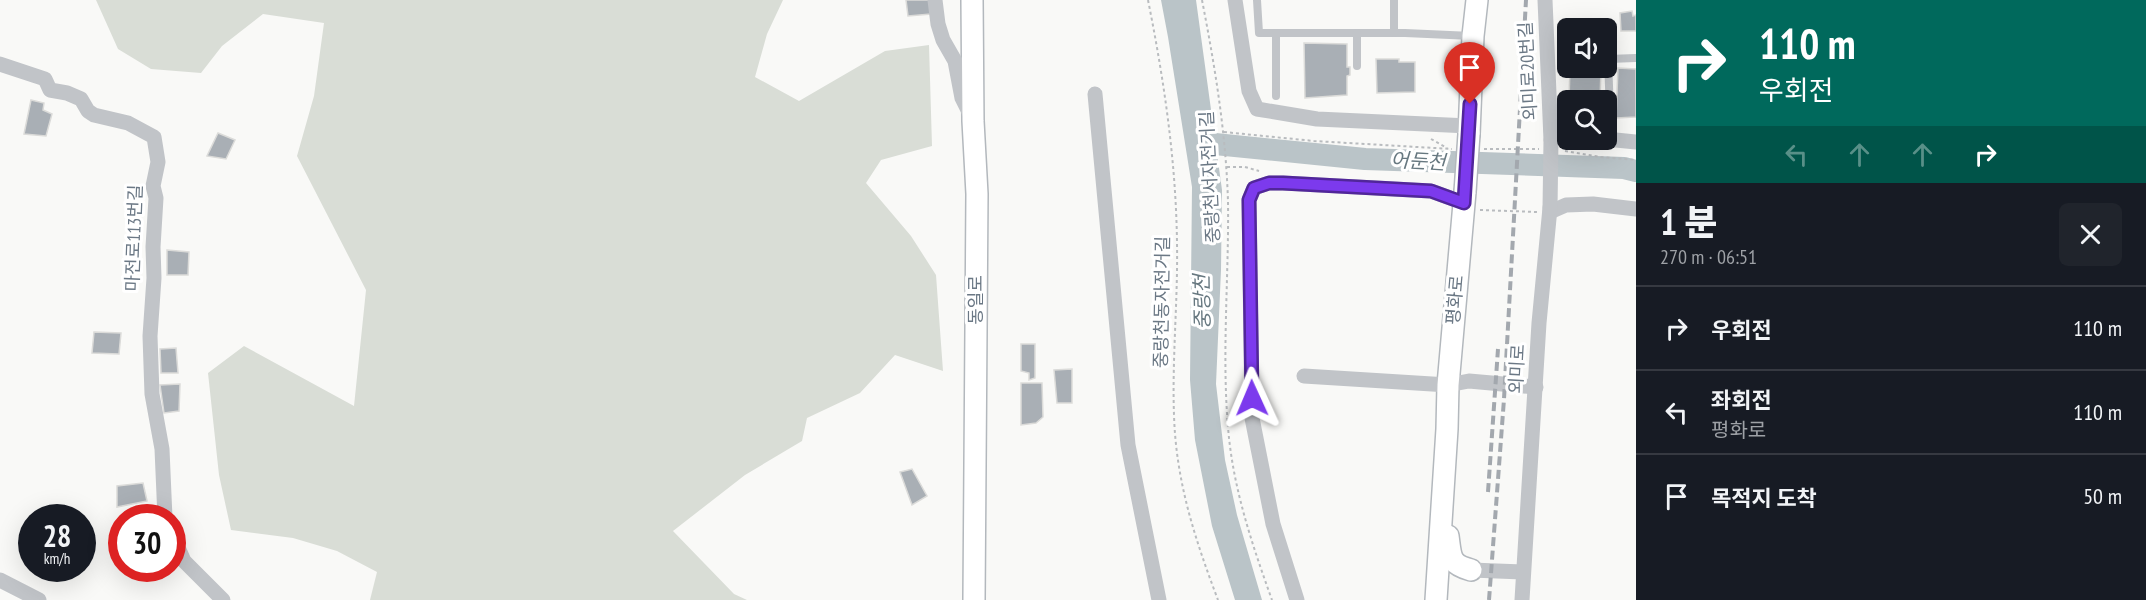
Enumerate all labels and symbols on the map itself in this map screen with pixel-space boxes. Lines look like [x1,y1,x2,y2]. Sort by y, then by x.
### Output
street label: 외미로20번길 [1513,21,1542,121]
pin [1444,42,1495,104]
street label: 중랑천서자전거길 [1195,110,1224,244]
water label: 어둔천 [1390,147,1449,176]
street label: 마전로113번길 [120,184,147,292]
street label: 중랑천동자전거길 [1149,236,1174,368]
water label: 중랑천 [1188,272,1215,330]
street label: 평화로 [1441,274,1468,326]
street label: 동일로 [964,275,987,325]
street label: 외미로 [1504,344,1529,394]
position arrow [1220,366,1284,430]
speed limit sign: 30 [108,504,186,582]

